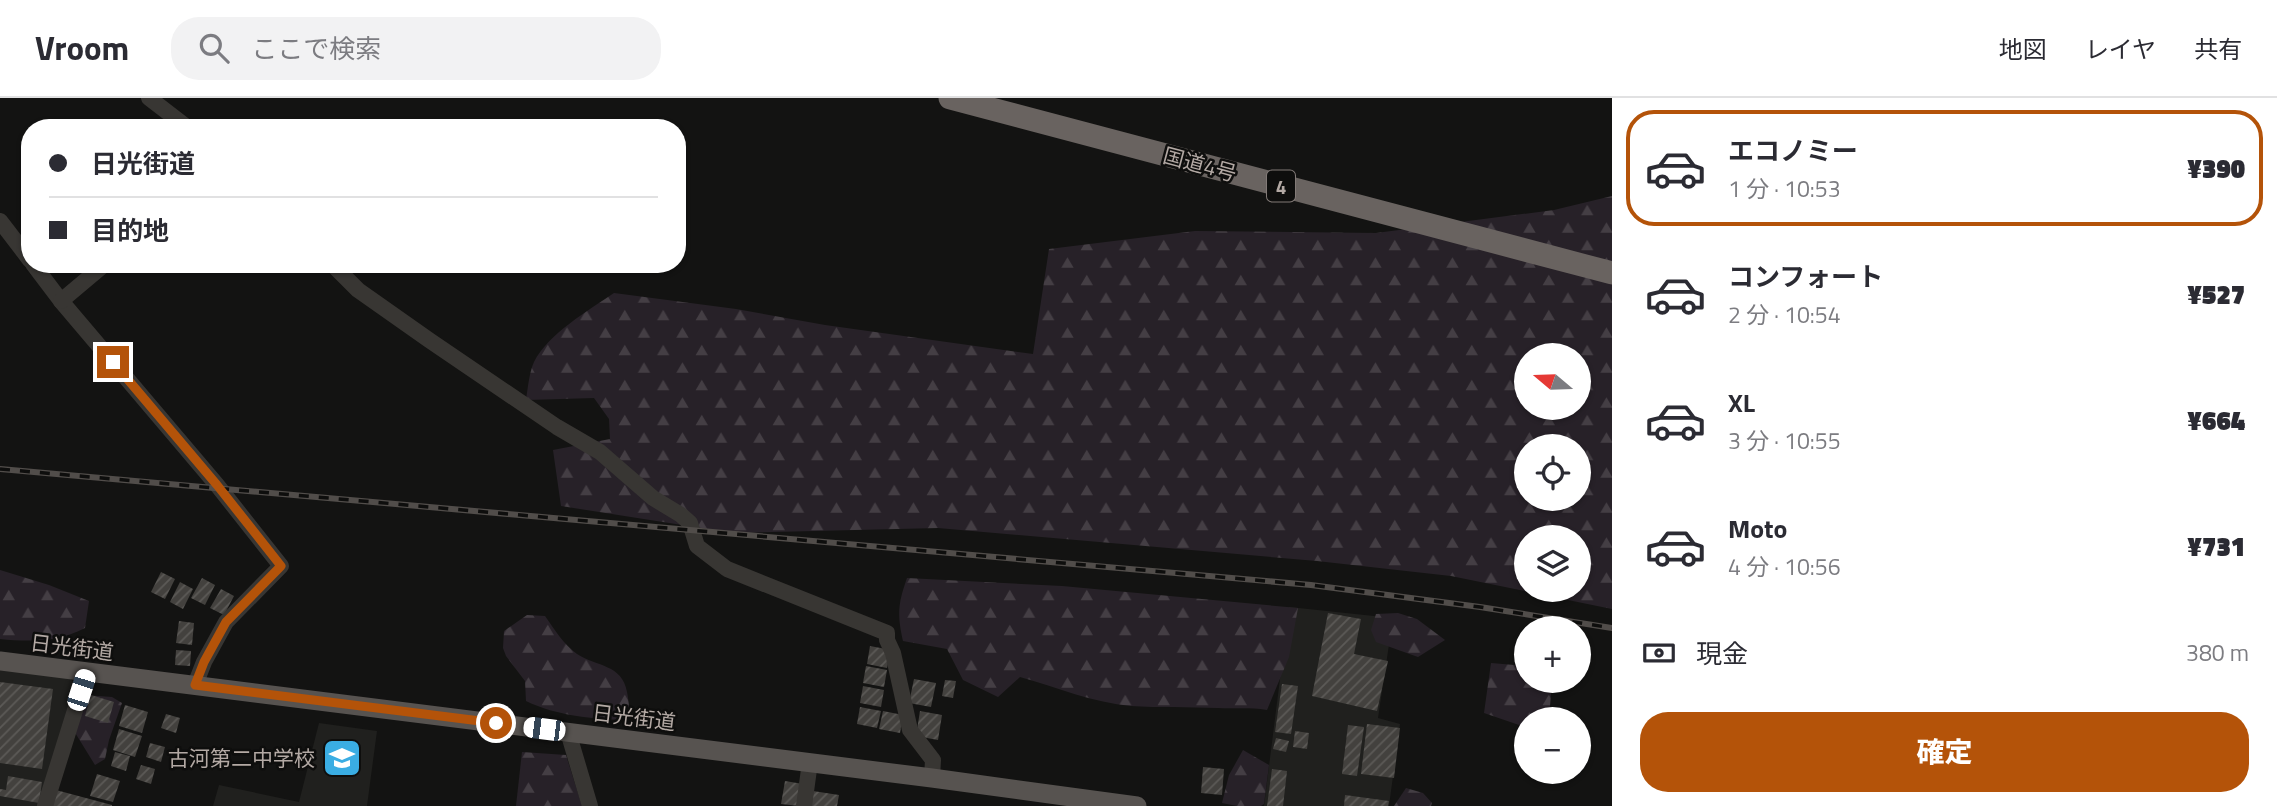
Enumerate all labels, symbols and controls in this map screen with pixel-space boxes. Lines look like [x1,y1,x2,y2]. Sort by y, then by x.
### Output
search box [171,17,661,80]
text: Vroom [35,23,129,73]
icon: search [195,29,233,67]
text: ここで検索 [251,29,381,68]
text: 地図 [1999,31,2047,67]
text: レイヤ [2085,31,2156,67]
text: 共有 [2194,31,2242,67]
text: エコノミー [1728,131,1858,170]
icon: car [1644,137,1707,200]
street label: 国道4号 [1160,139,1240,189]
text: 日光街道 [91,144,195,183]
text: ¥390 [2187,149,2245,188]
road number: 4 [1267,170,1295,202]
text: 1 分 · 10:53 [1728,171,1841,206]
text: 目的地 [91,211,169,250]
text: コンフォート [1728,257,1883,296]
icon: car [1644,263,1707,326]
text: ¥527 [2187,275,2245,314]
text: 2 分 · 10:54 [1728,297,1841,332]
north arrow [1514,343,1591,420]
map controls [1514,343,1591,784]
route end [97,346,129,378]
text: XL [1728,383,1755,422]
icon: car [1644,389,1707,452]
text: ¥664 [2187,401,2245,440]
text: 3 分 · 10:55 [1728,423,1841,458]
button: locate [1514,434,1591,511]
text: Moto [1728,509,1787,548]
icon: car [1644,515,1707,578]
button: layers [1514,525,1591,602]
text: ¥731 [2187,527,2245,566]
text: 4 分 · 10:56 [1728,549,1841,584]
button: + [1514,616,1591,693]
street label: 日光街道 [28,626,116,668]
icon: cash [1640,634,1678,672]
text: 現金 [1696,634,1748,673]
text: 380 m [2186,635,2249,670]
car [65,667,98,713]
street label: 日光街道 [590,696,678,738]
route start [480,707,512,739]
button: − [1514,707,1591,784]
button: 確定 [1640,712,2249,792]
car [522,716,567,742]
school or university icon: 古河第二中学校 [321,737,363,779]
place label: 古河第二中学校 [168,742,315,774]

